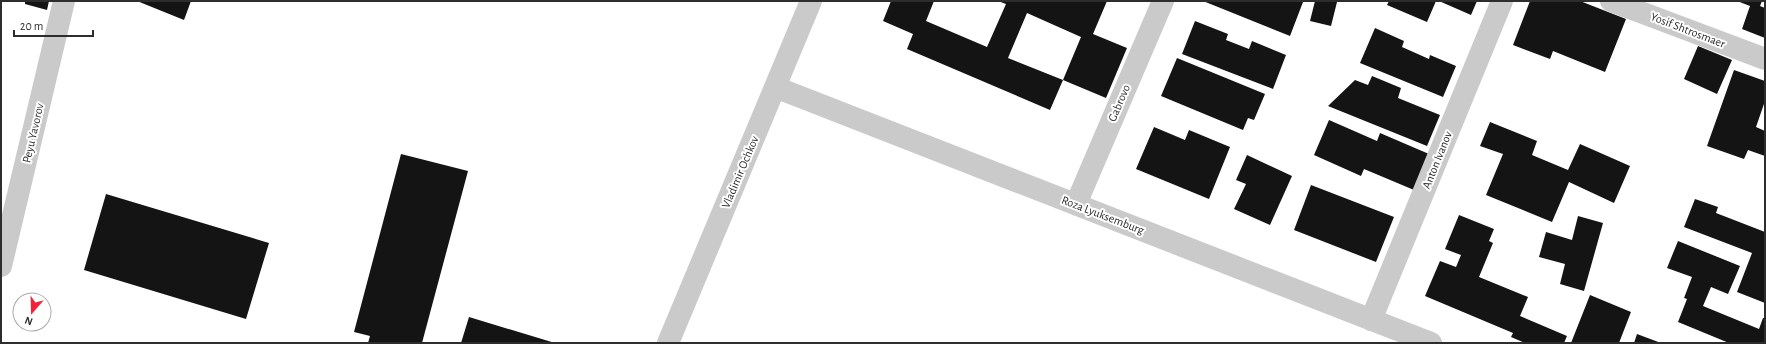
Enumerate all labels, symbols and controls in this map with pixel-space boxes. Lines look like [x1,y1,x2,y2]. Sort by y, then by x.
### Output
street label: Yosif Shtrosmaer [1649,10,1727,50]
scale bar [14,12,93,38]
text: 20 m [20,20,43,32]
street label: Gabrovo [1106,83,1132,123]
street label: Peyu Yavorov [20,102,47,164]
street label: Anton Ivanov [1420,130,1454,190]
street label: Vladimir Ochkov [719,134,761,210]
street label: Roza Lyuksemburg [1060,194,1146,237]
north arrow [12,292,52,332]
text: N [23,314,34,327]

